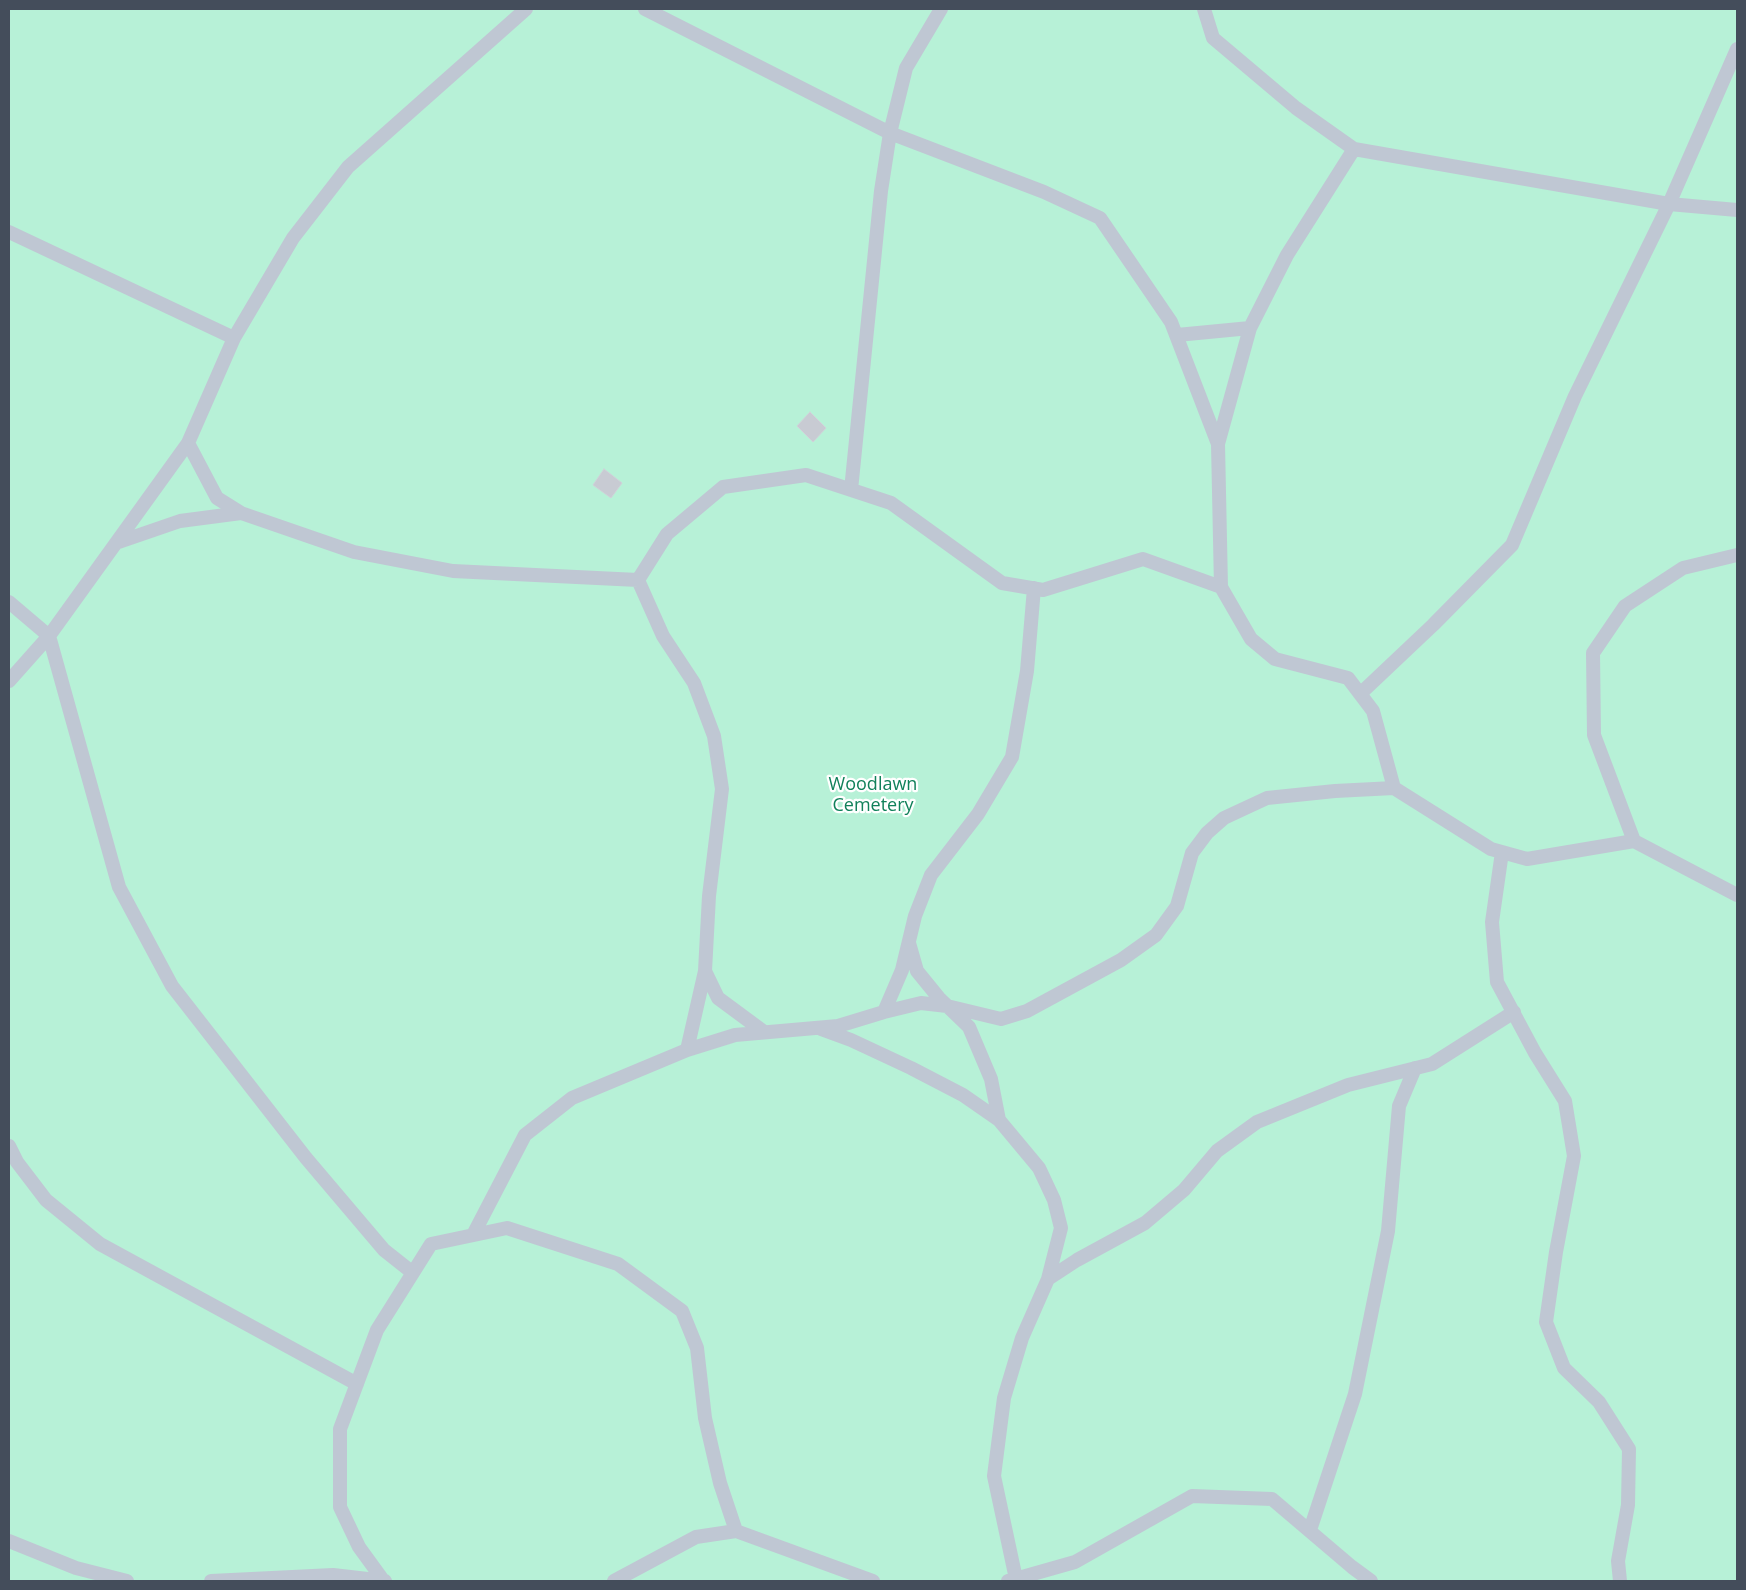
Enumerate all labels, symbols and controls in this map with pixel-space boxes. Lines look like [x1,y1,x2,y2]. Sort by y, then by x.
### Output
park label: Woodlawn Cemetery [829,774,917,816]

